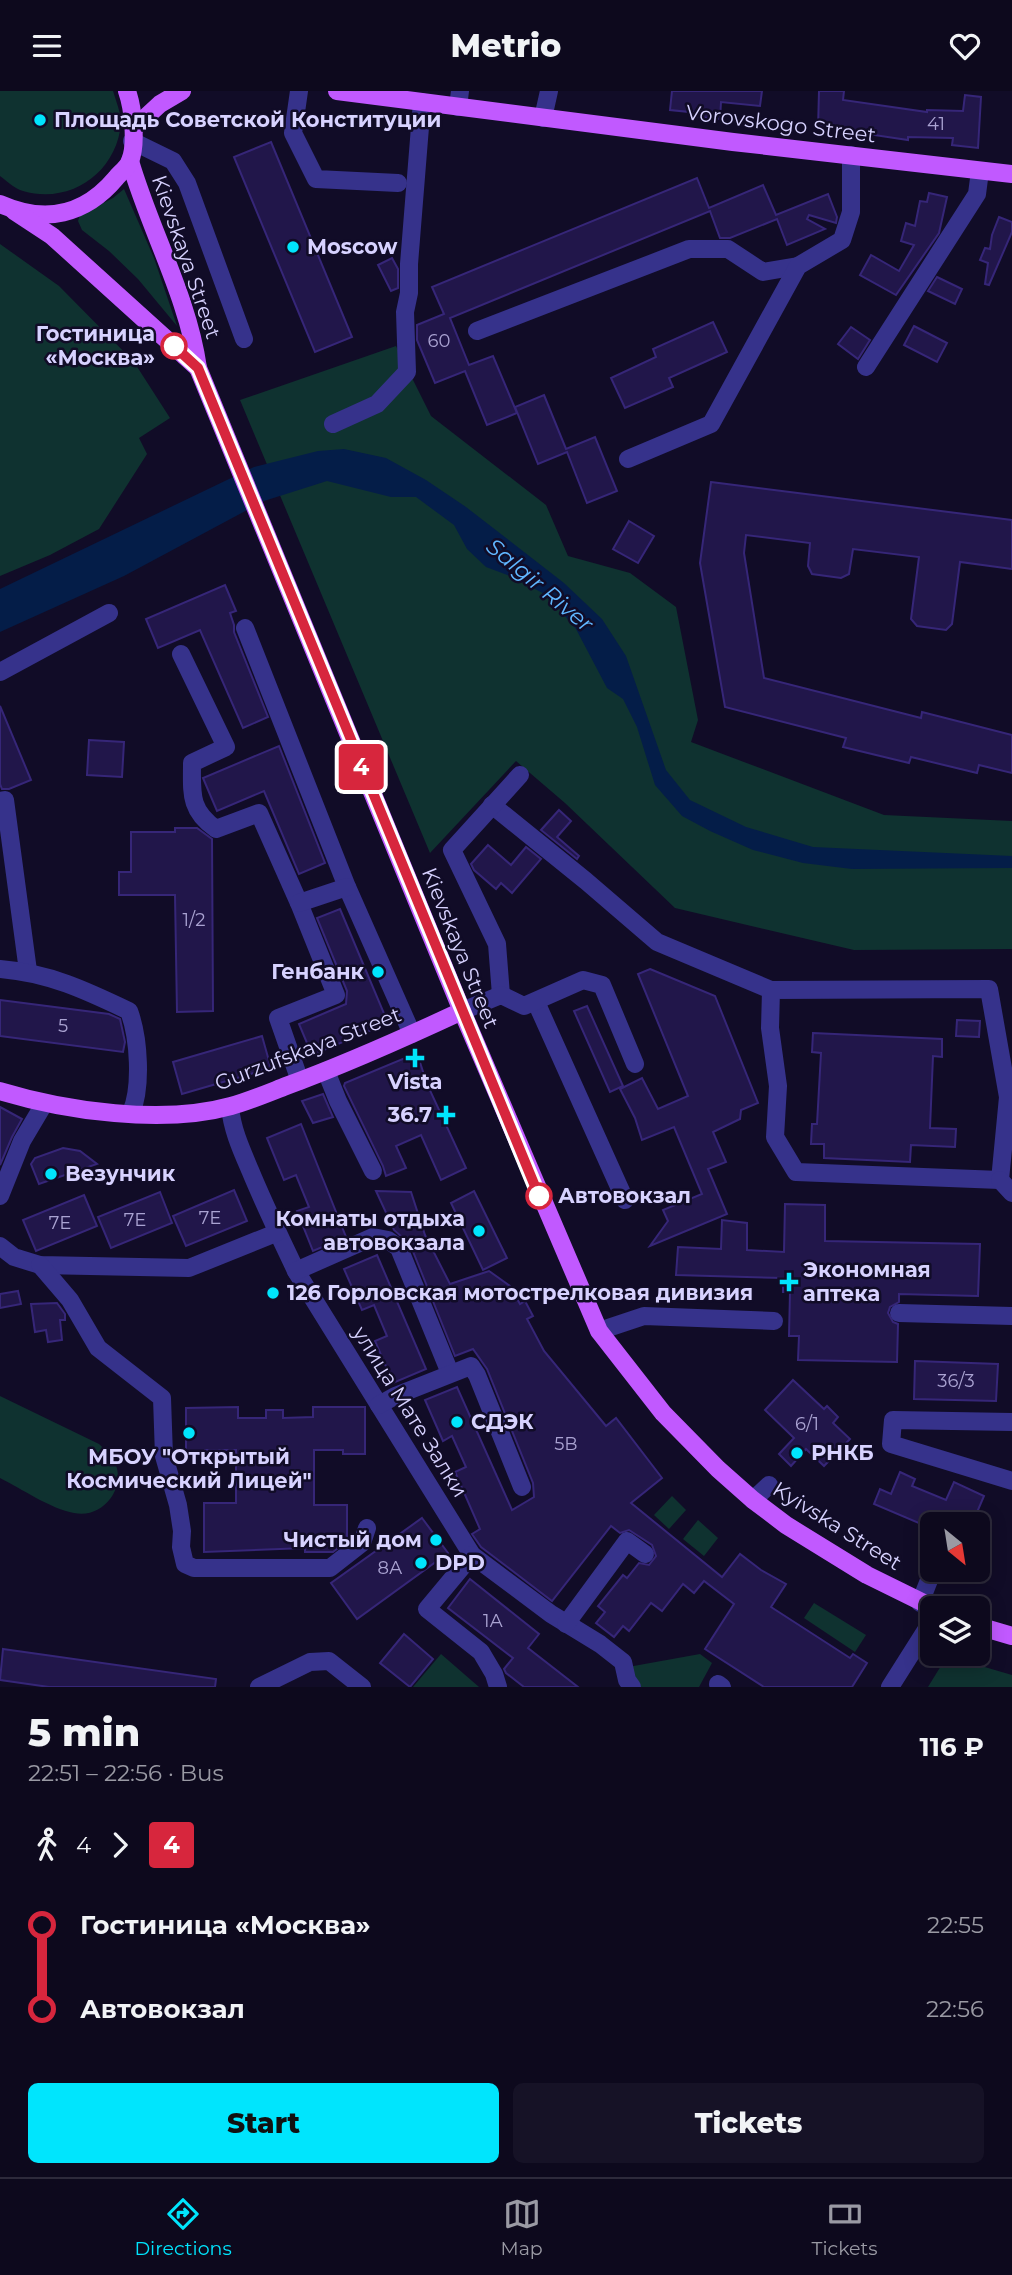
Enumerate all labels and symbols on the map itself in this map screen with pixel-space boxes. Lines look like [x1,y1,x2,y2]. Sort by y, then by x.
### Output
street label: Vorovskogo Street [685,99,877,148]
place label: Площадь Советской Конституции [54,107,441,132]
marker: Площадь Советской Конституции [32,112,48,128]
house number: 41 [927,113,945,135]
street label: Kievskaya Street [147,172,226,342]
place label: Moscow [307,234,398,259]
marker: Moscow [285,239,301,255]
place label: Гостиница «Москва» [36,321,155,370]
house number: 60 [428,330,450,352]
marker: Гостиница «Москва» [161,333,187,359]
water label: Salgir River [481,532,600,638]
line badge: 4 [338,744,384,790]
street label: Kievskaya Street [417,864,504,1032]
house number: 1/2 [183,909,205,931]
place label: Генбанк [271,959,365,984]
marker: Генбанк [370,964,386,980]
street label: Gurzufskaya Street [211,1001,405,1096]
house number: 5 [58,1015,68,1037]
marker: Vista [407,1050,423,1066]
place label: Vista [387,1069,442,1094]
place label: 36.7 [387,1102,432,1127]
marker: 36.7 [438,1107,454,1123]
place label: Везунчик [65,1161,176,1186]
marker: Везунчик [43,1166,59,1182]
marker: Автовокзал [526,1183,552,1209]
place label: Автовокзал [558,1183,691,1208]
place label: Комнаты отдыха автовокзала [275,1206,465,1255]
house number: 7Е [199,1207,221,1229]
house number: 7Е [124,1209,146,1231]
house number: 7Е [49,1212,71,1234]
marker: Комнаты отдыха автовокзала [471,1223,487,1239]
place label: Экономная аптека [803,1257,931,1306]
marker: Экономная аптека [781,1274,797,1290]
place label: 126 Горловская мотострелковая дивизия [287,1280,753,1305]
marker: 126 Горловская мотострелковая дивизия [265,1285,281,1301]
street label: улица Мате Залки [347,1321,473,1502]
house number: 36/3 [937,1370,975,1392]
place label: СДЭК [471,1409,534,1434]
house number: 6/1 [795,1413,819,1435]
marker: СДЭК [449,1414,465,1430]
marker: МБОУ "Открытый Космический Лицей" [181,1425,197,1441]
house number: 5В [554,1433,578,1455]
place label: РНКБ [811,1440,874,1465]
place label: МБОУ "Открытый Космический Лицей" [66,1444,312,1493]
marker: РНКБ [789,1445,805,1461]
street label: Kyivska Street [768,1476,906,1575]
north arrow [920,1512,990,1582]
place label: Чистый дом [284,1527,422,1552]
marker: Чистый дом [428,1532,444,1548]
place label: DPD [435,1550,485,1575]
marker: DPD [413,1555,429,1571]
house number: 8А [378,1557,403,1579]
house number: 1А [483,1610,504,1632]

